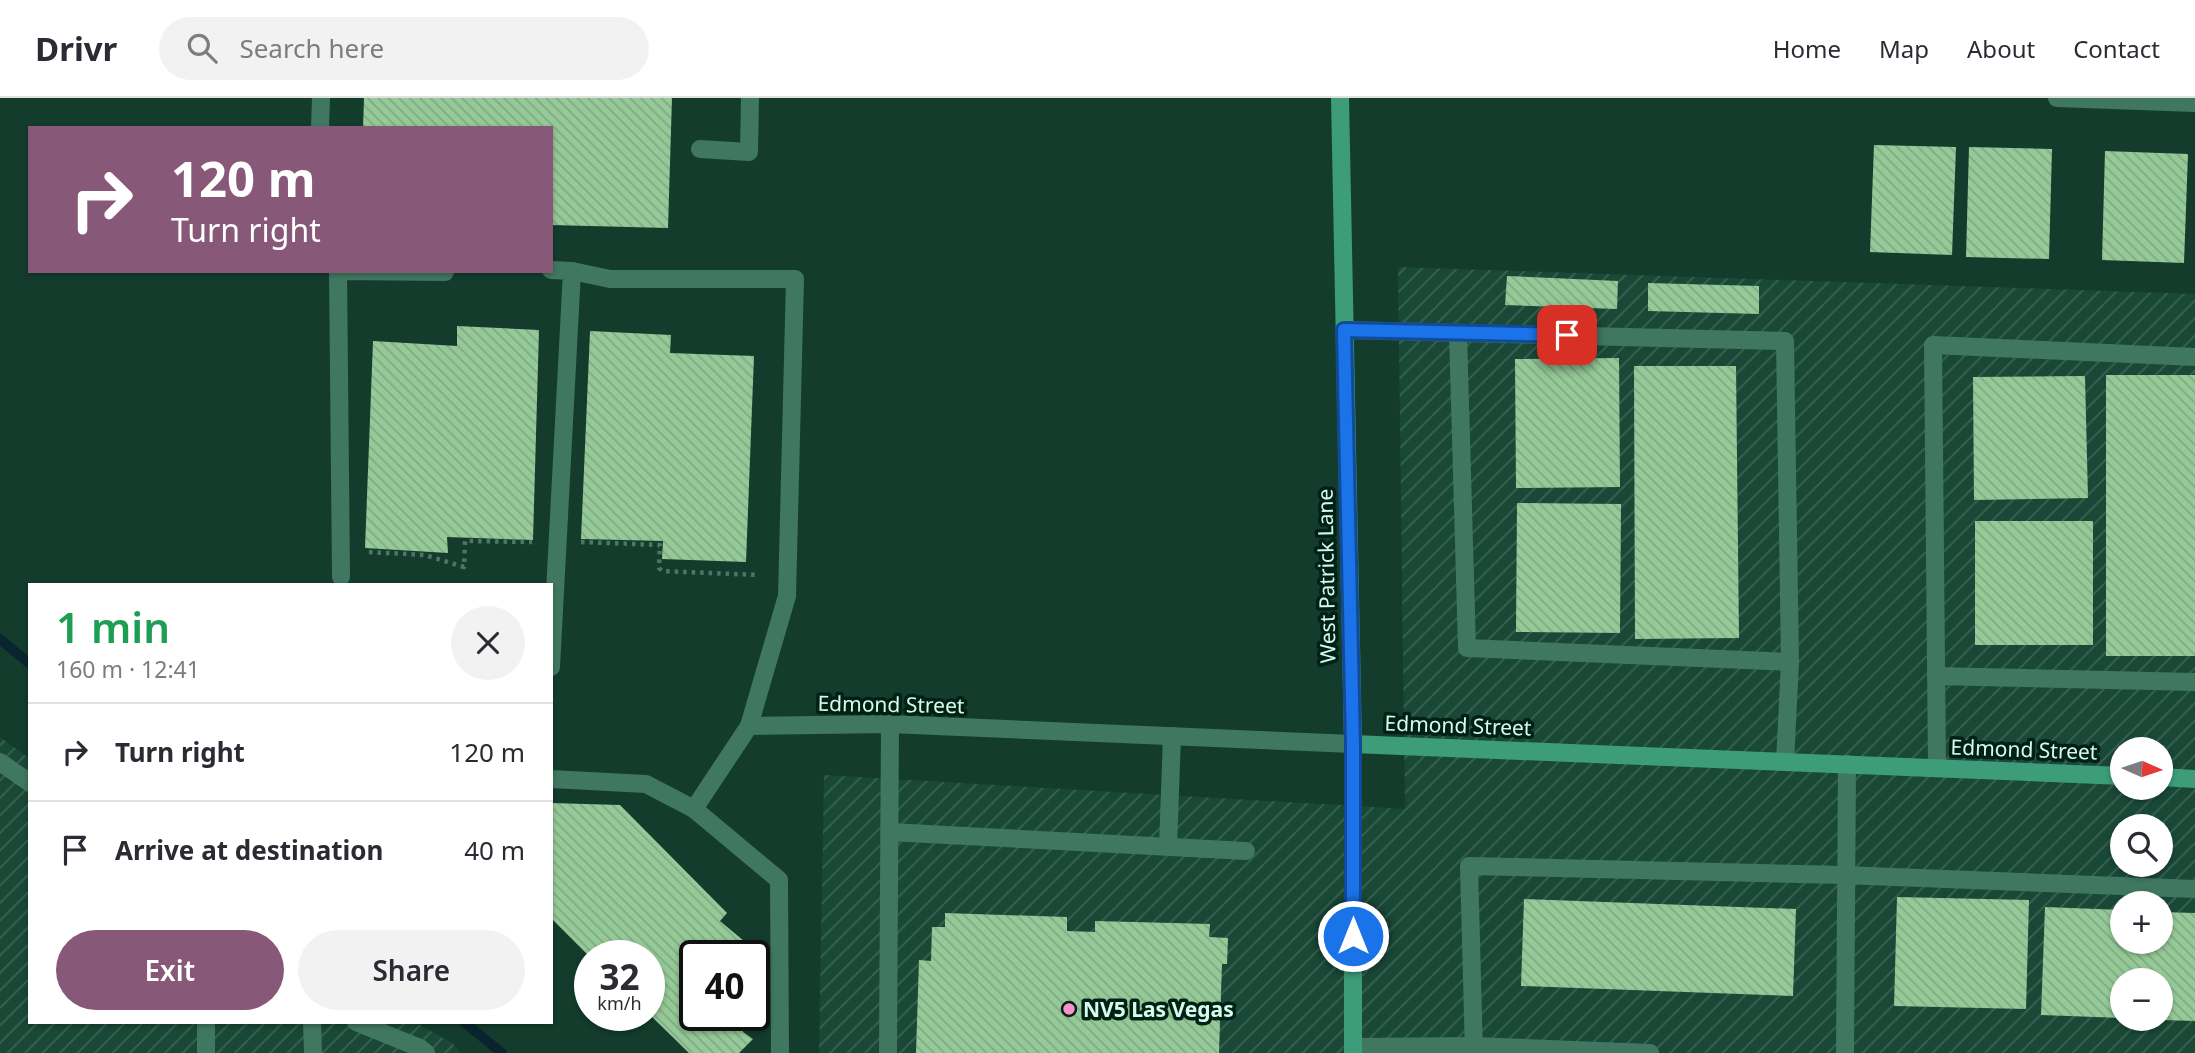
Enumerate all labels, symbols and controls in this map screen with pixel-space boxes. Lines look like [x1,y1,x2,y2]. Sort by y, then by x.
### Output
search box [159,17,649,80]
text: Drivr [35,26,117,71]
icon: search [183,29,221,67]
text: Search here [239,30,384,66]
text: Home [1773,32,1841,65]
text: Map [1879,32,1929,65]
text: About [1967,32,2035,65]
text: Contact [2073,32,2160,65]
text: 120 m [171,145,316,211]
icon: right [56,154,147,245]
text: Turn right [171,208,321,251]
pin [1537,305,1597,365]
icon: arrive [1548,316,1586,354]
street label: West Patrick Lane [1310,488,1342,664]
text: 1 min [56,598,170,655]
button: close [451,606,525,680]
text: 160 m · 12:41 [56,653,200,685]
street label: Edmond Street [817,689,965,719]
street label: Edmond Street [1384,708,1532,742]
street label: Edmond Street [1950,732,2098,766]
icon: right [56,733,94,771]
text: Turn right [115,734,245,770]
text: 120 m [449,734,525,770]
north arrow [2110,737,2174,800]
map controls [2110,737,2173,1031]
button: search [2110,814,2173,877]
icon: arrive [56,831,94,869]
text: Arrive at destination [115,832,384,868]
text: 40 m [464,832,525,868]
button: + [2110,891,2173,954]
position arrow [1316,899,1390,973]
button: Exit [56,930,284,1010]
button: Share [298,930,525,1010]
speed limit sign: 40 [679,940,770,1031]
text: 32 [599,953,640,1000]
button: − [2110,968,2173,1031]
text: km/h [597,991,642,1015]
place label: NV5 Las Vegas [1083,995,1234,1023]
marker: NV5 Las Vegas [1061,1001,1077,1017]

